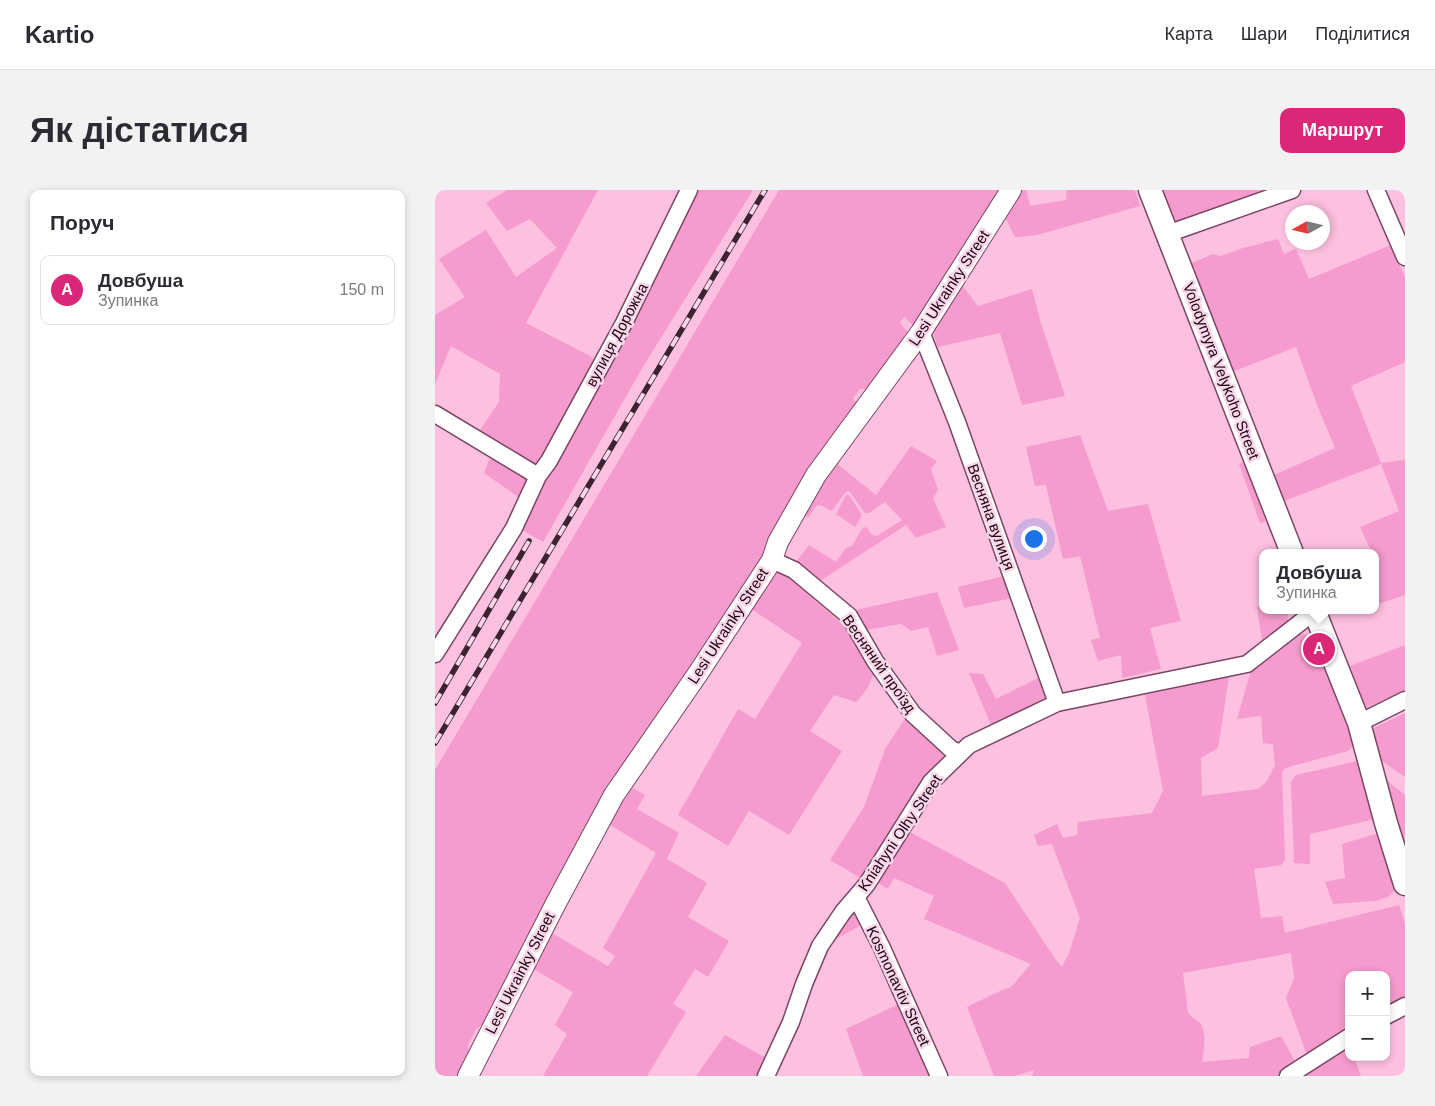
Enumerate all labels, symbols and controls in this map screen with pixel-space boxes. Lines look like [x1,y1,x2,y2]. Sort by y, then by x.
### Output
text: Kartio [25,21,94,48]
text: Карта [1165,24,1213,44]
text: Шари [1241,24,1287,44]
text: Поділитися [1315,24,1410,44]
button: Маршрут [1280,108,1405,153]
text: Як дістатися [30,110,249,149]
north arrow [1285,205,1330,250]
text: Поруч [50,211,114,234]
street label: Lesi Ukrainky Street [905,226,993,349]
text: Довбуша [98,270,183,291]
street label: вулиця Дорожна [582,280,651,389]
street label: Volodymyra Velykoho Street [1180,280,1263,462]
text: A [61,281,73,298]
text: 150 m [340,281,384,298]
text: Зупинка [98,292,158,309]
street label: Весняна вулиця [964,461,1019,572]
your location [1021,526,1047,552]
popup [1259,549,1379,614]
text: Довбуша [1276,562,1362,583]
street label: Lesi Ukrainky Street [684,564,772,687]
text: Зупинка [1276,584,1337,601]
street label: Весняний проїзд [839,611,920,716]
pin: A [1303,630,1335,668]
street label: Kniahyni Olhy Street [854,771,945,894]
street label: Lesi Ukrainky Street [482,908,558,1036]
street label: Kosmonavtiv Street [863,923,934,1049]
map controls [1345,971,1390,1061]
button: + [1345,971,1390,1016]
button: − [1345,1016,1390,1061]

